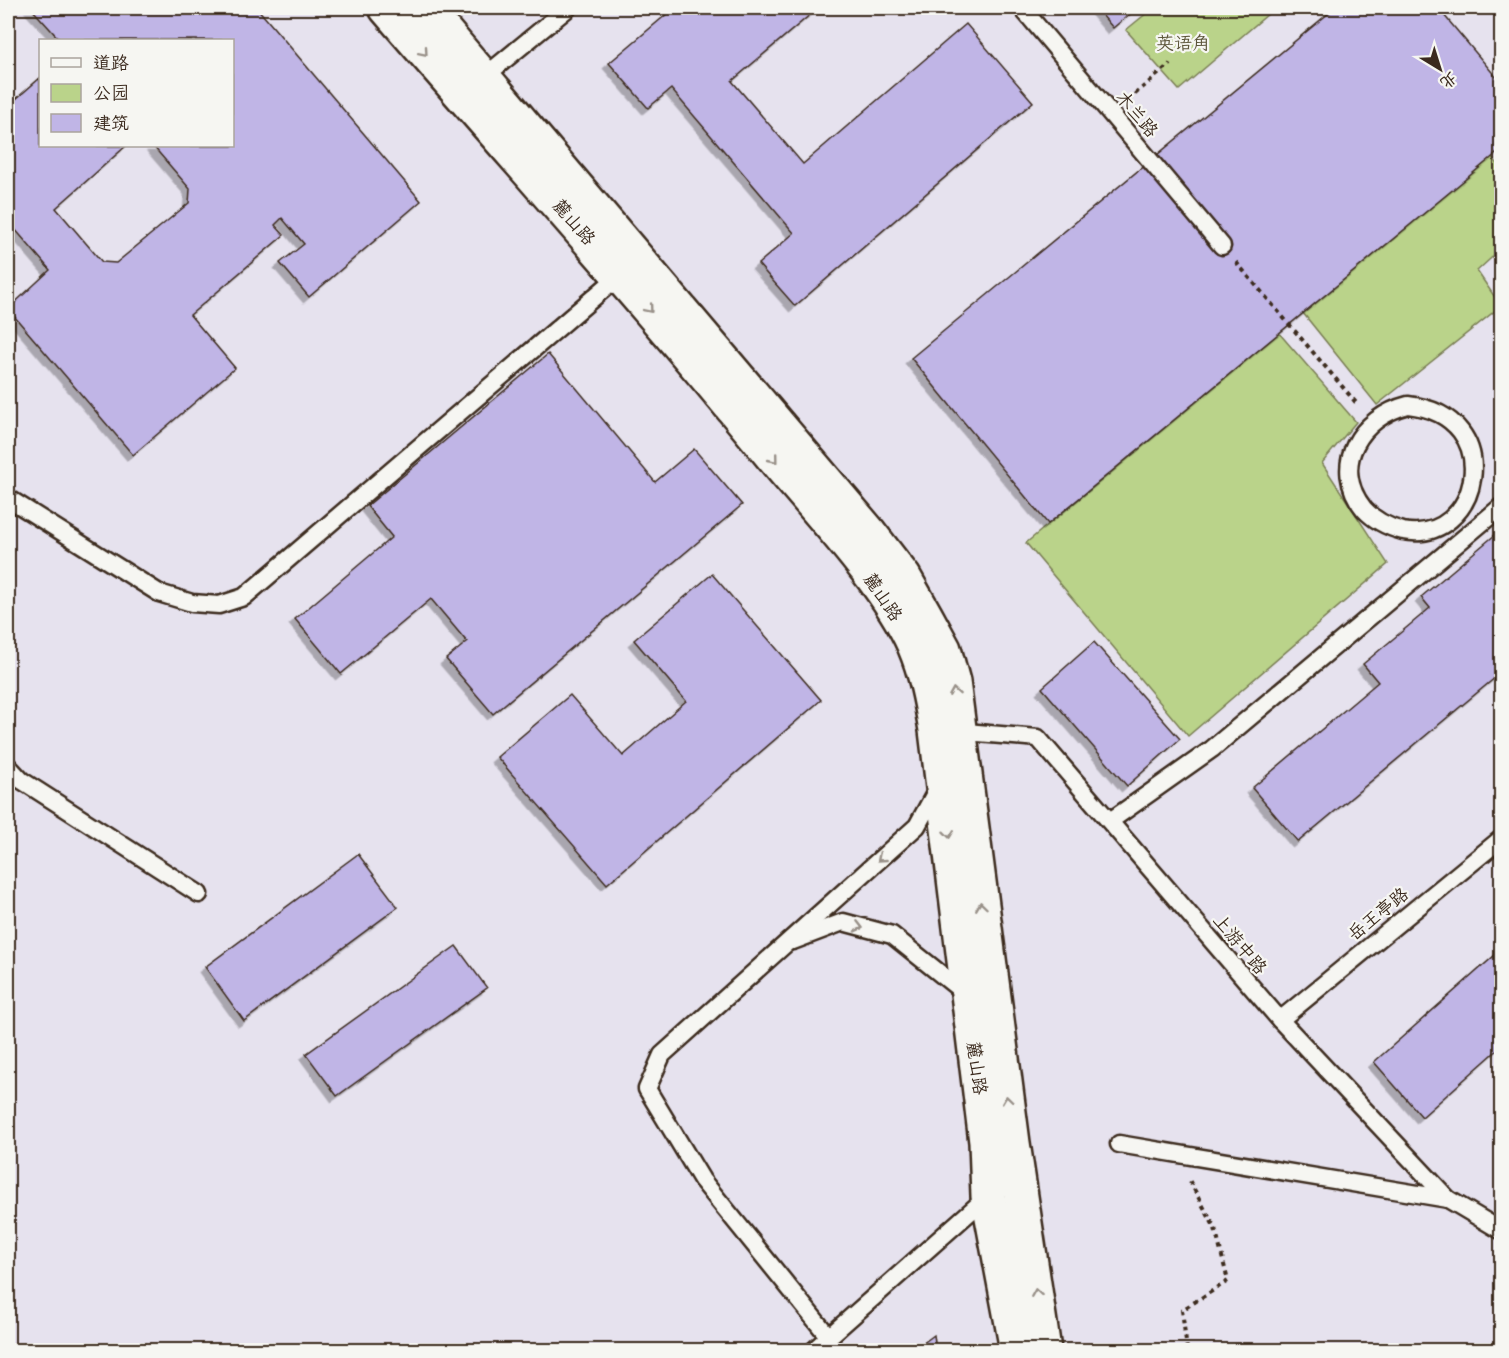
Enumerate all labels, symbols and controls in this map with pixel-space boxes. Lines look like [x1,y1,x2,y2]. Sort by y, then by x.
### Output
park label: 英语角 [1156,32,1210,54]
legend [39,39,234,147]
north arrow [1410,39,1470,99]
one-way arrow [417,45,428,56]
text: 道路 [93,52,129,74]
text: 北 [1437,68,1461,93]
text: 公园 [93,82,129,104]
street label: 木兰路 [1111,86,1163,142]
text: 建筑 [93,112,129,134]
street label: 麓山路 [548,194,600,250]
one-way arrow [642,303,653,314]
one-way arrow [767,452,778,463]
street label: 麓山路 [859,568,907,626]
one-way arrow [949,688,961,697]
one-way arrow [942,830,954,839]
one-way arrow [877,851,888,862]
street label: 岳王亭路 [1343,883,1413,945]
one-way arrow [976,902,988,911]
street label: 上游中路 [1208,909,1272,979]
one-way arrow [854,919,864,932]
street label: 麓山路 [962,1040,992,1096]
one-way arrow [1002,1095,1014,1104]
one-way arrow [1030,1288,1043,1298]

